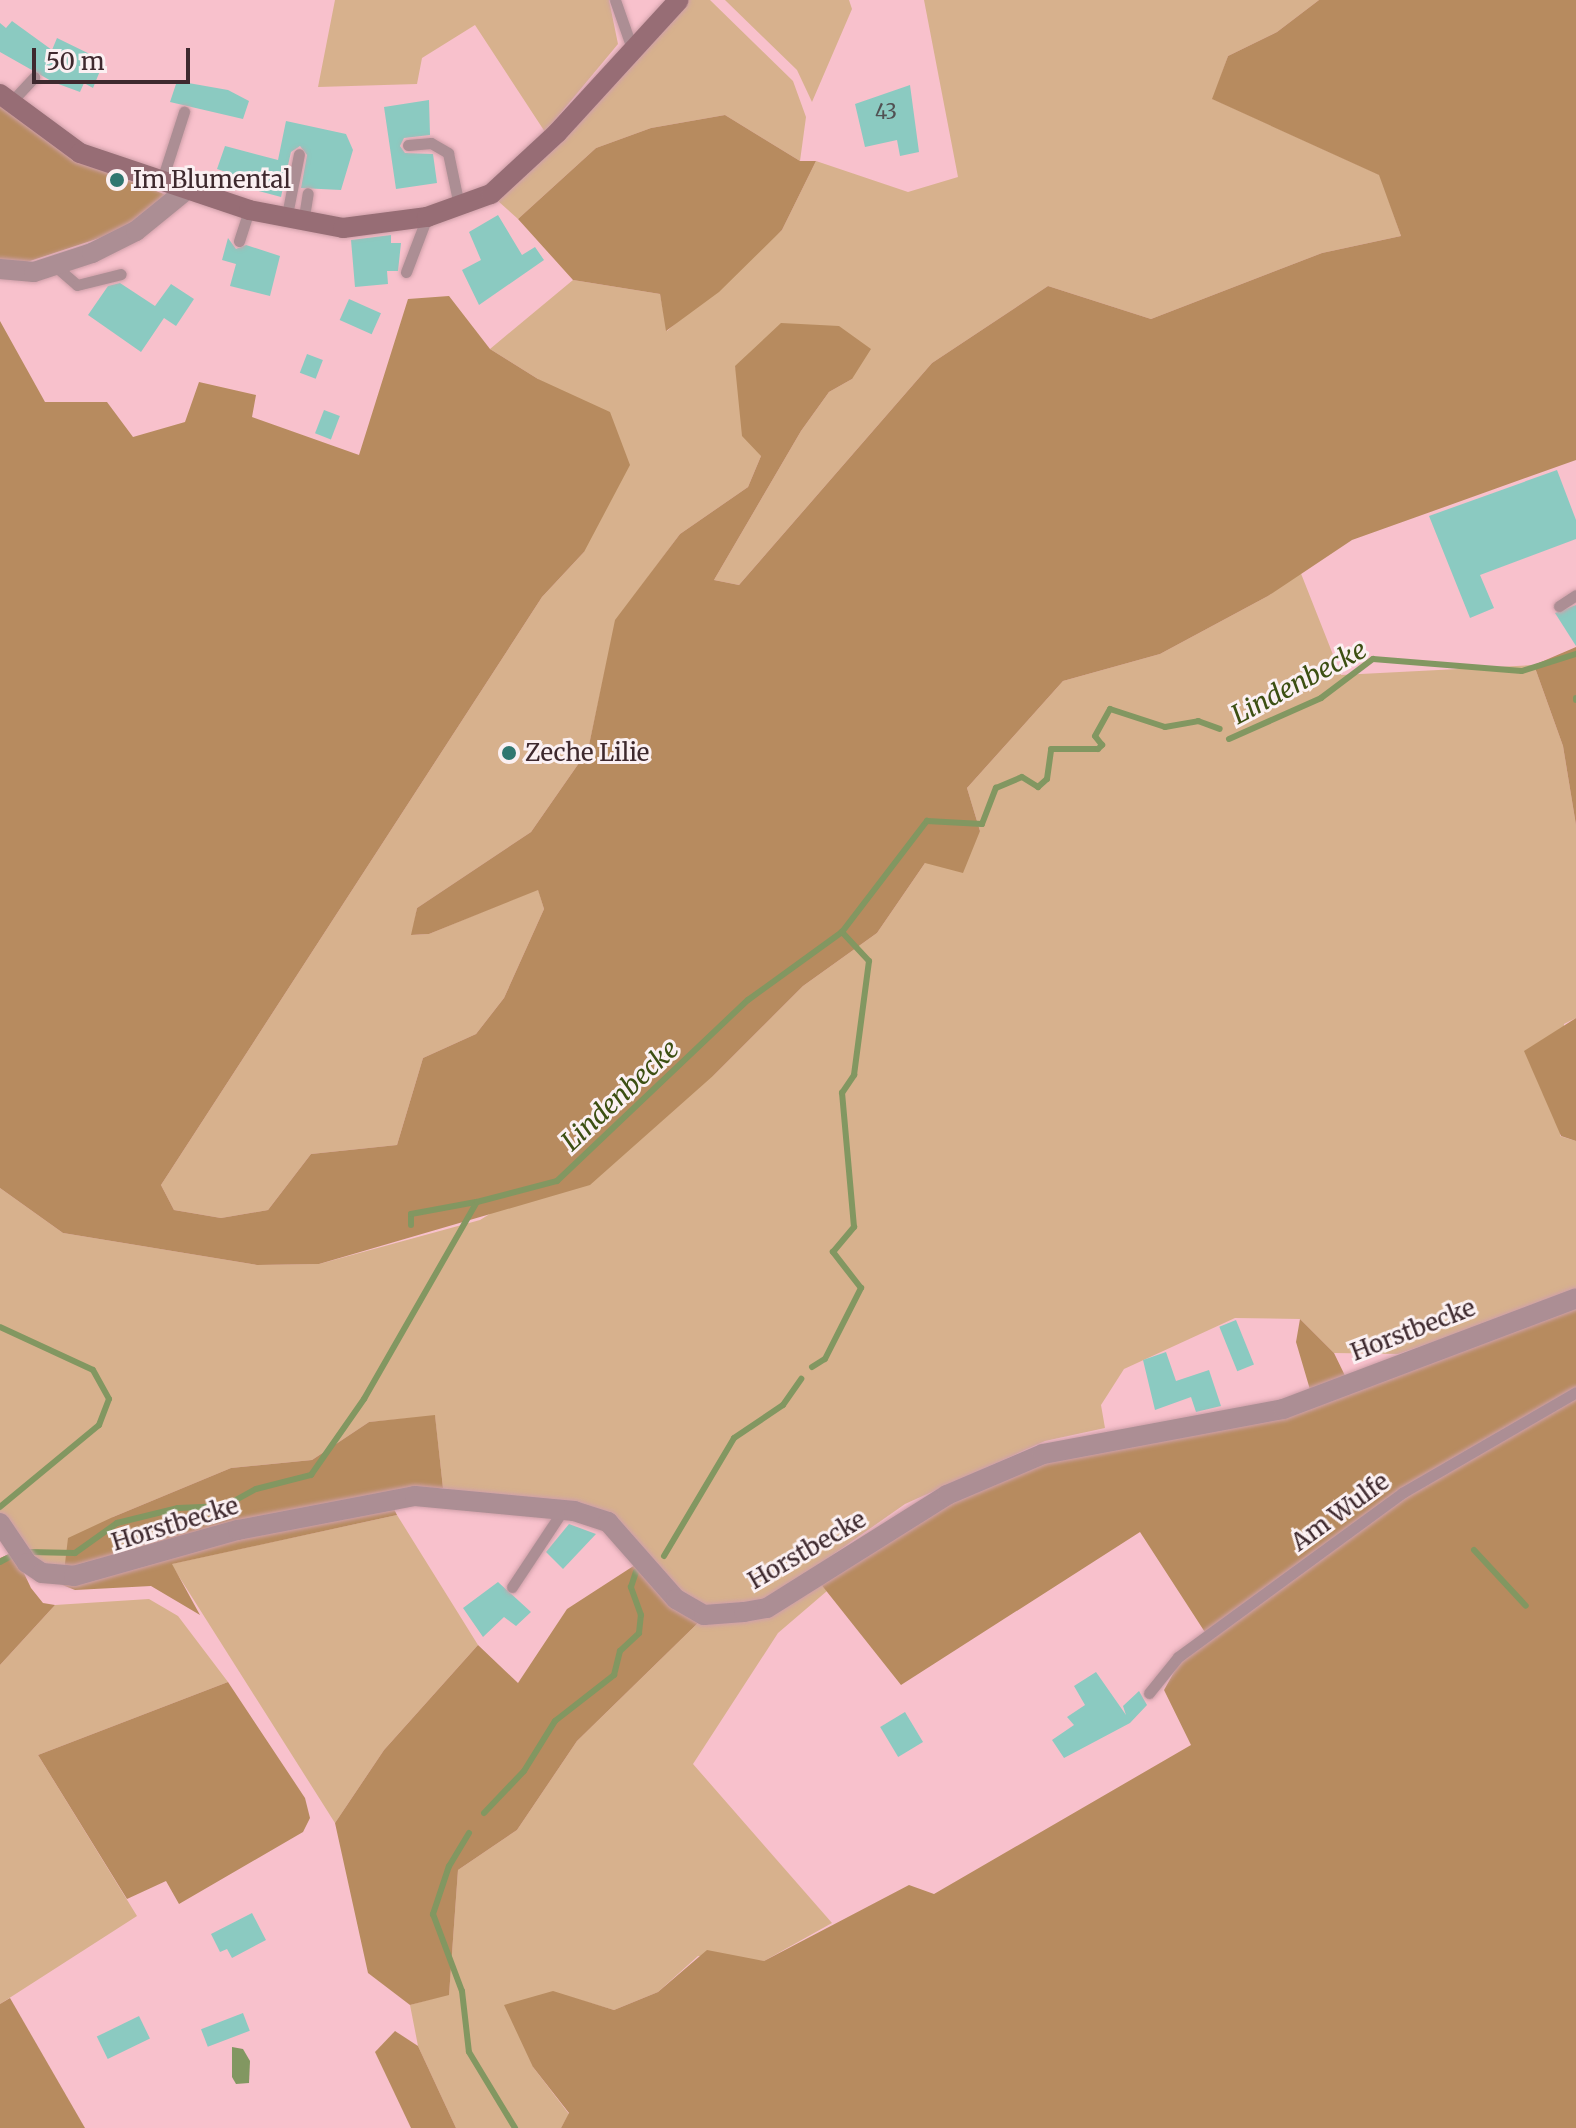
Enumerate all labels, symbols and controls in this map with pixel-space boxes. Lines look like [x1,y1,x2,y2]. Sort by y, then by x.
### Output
scale bar [36,32,194,82]
text: 50 m [46,46,105,77]
house number: 43 [875,99,897,123]
place label: Im Blumental [133,166,291,194]
marker: Im Blumental [108,171,126,189]
water label: Lindenbecke [1226,633,1372,731]
place label: Zeche Lilie [525,739,649,767]
marker: Zeche Lilie [500,744,518,762]
water label: Lindenbecke [555,1033,685,1157]
street label: Horstbecke [1347,1293,1479,1367]
street label: Am Wulfe [1286,1467,1394,1557]
street label: Horstbecke [108,1491,242,1557]
street label: Horstbecke [743,1505,871,1595]

